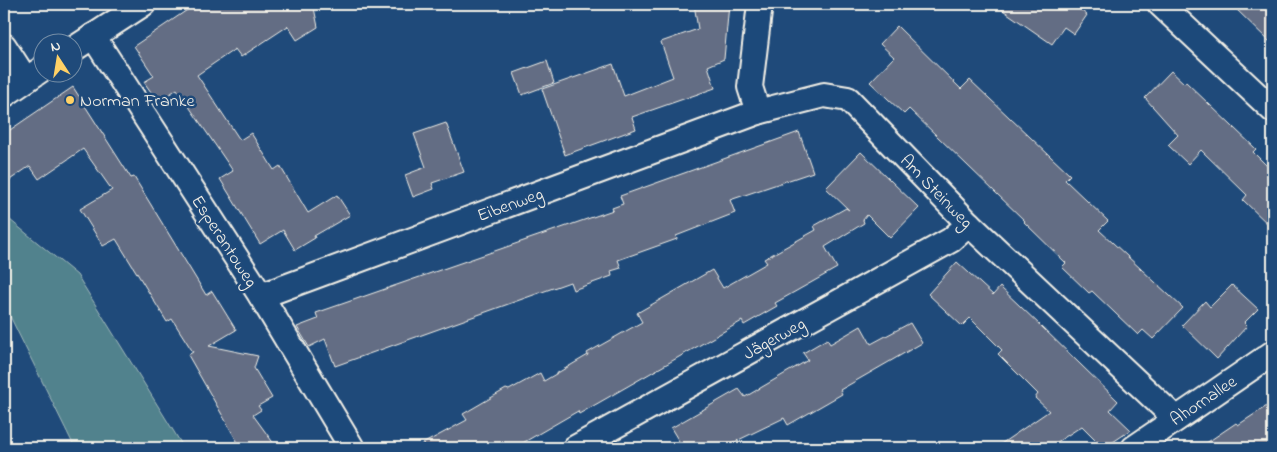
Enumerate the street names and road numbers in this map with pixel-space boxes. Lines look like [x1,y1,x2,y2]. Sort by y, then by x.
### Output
street label: Am Steinweg [892,149,978,236]
street label: Eibenweg [474,182,548,231]
street label: Esperantoweg [183,191,263,294]
street label: Jägerweg [739,312,811,368]
street label: Ahornallee [1166,369,1243,434]

